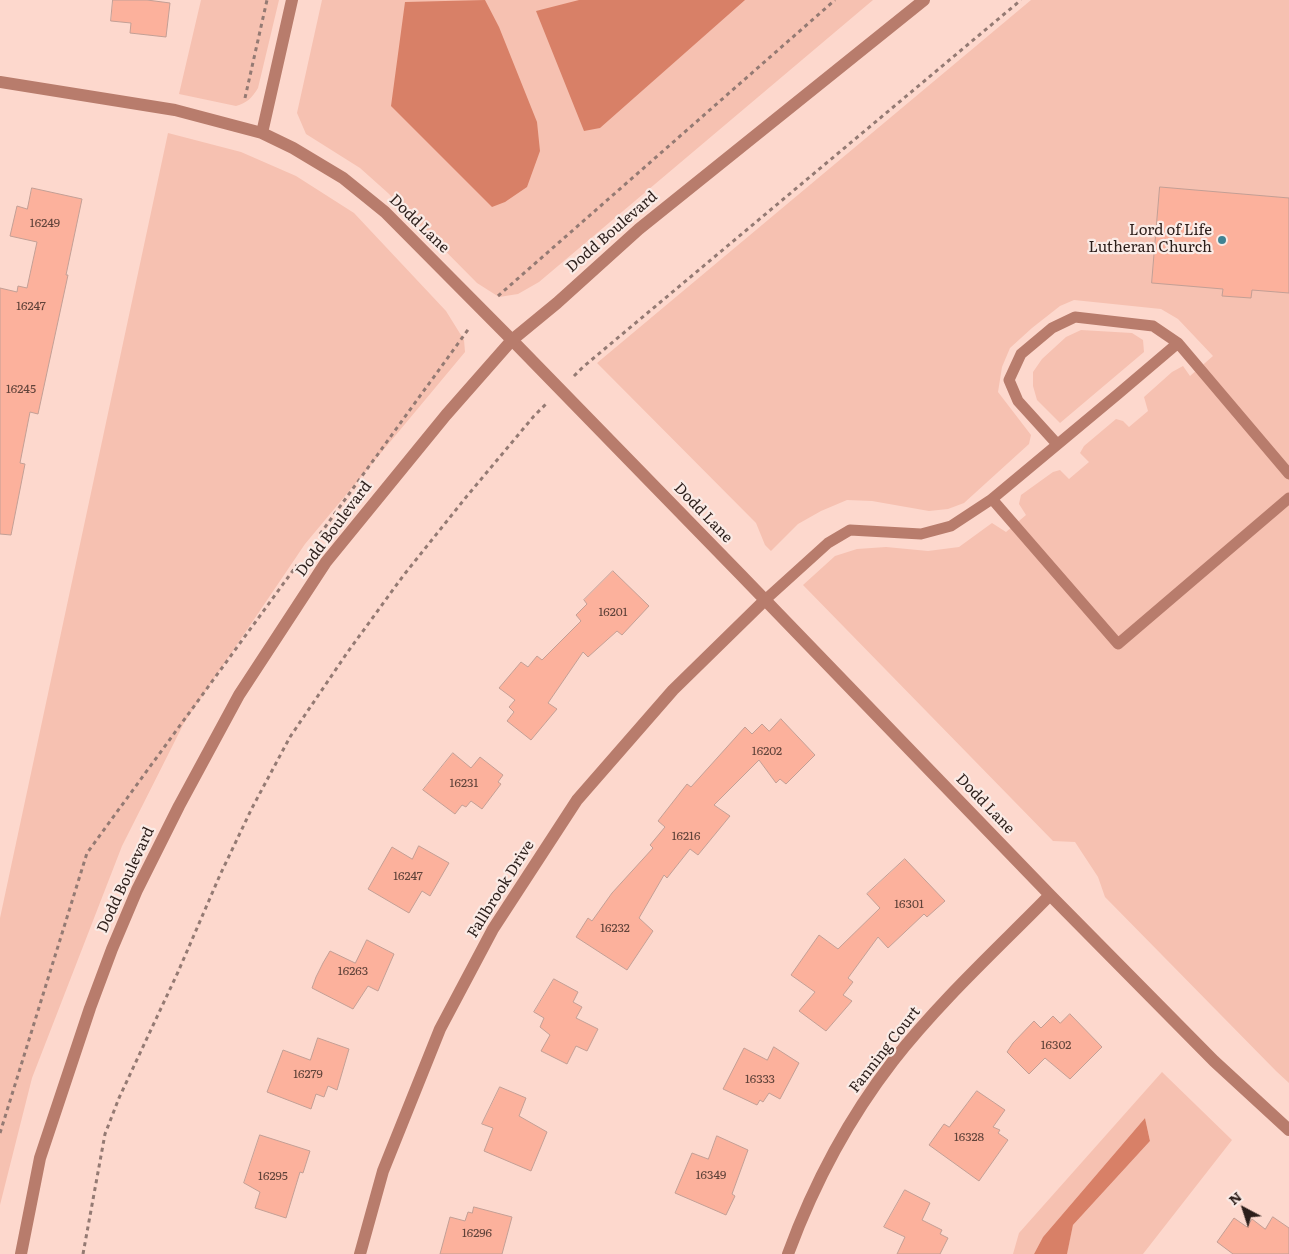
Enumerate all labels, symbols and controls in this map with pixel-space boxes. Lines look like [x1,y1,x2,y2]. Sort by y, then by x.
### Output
street label: Dodd Boulevard [563,188,661,276]
street label: Dodd Lane [385,191,453,257]
house number: 16249 [30,216,60,230]
place label: Lord of Life Lutheran Church [1089,222,1212,257]
marker: Lord of Life Lutheran Church [1216,234,1228,246]
house number: 16247 [16,299,46,313]
house number: 16245 [6,382,36,396]
street label: Dodd Boulevard [292,478,376,580]
street label: Dodd Lane [670,479,736,547]
house number: 16201 [598,605,628,619]
house number: 16202 [752,744,782,758]
street label: Dodd Lane [952,770,1018,838]
house number: 16231 [450,776,478,790]
street label: Dodd Boulevard [94,824,158,936]
house number: 16216 [672,829,700,843]
street label: Fallbrook Drive [464,837,538,941]
house number: 16247 [393,869,423,883]
house number: 16301 [894,897,924,911]
house number: 16232 [600,921,630,935]
house number: 16263 [338,964,368,978]
street label: Fanning Court [846,1003,924,1097]
house number: 16302 [1041,1038,1071,1052]
house number: 16279 [293,1067,323,1081]
house number: 16333 [745,1072,775,1086]
house number: 16328 [954,1130,984,1144]
house number: 16349 [696,1168,726,1182]
house number: 16295 [258,1169,288,1183]
north arrow [1219,1184,1269,1234]
text: N [1223,1186,1245,1209]
house number: 16296 [462,1226,492,1240]

